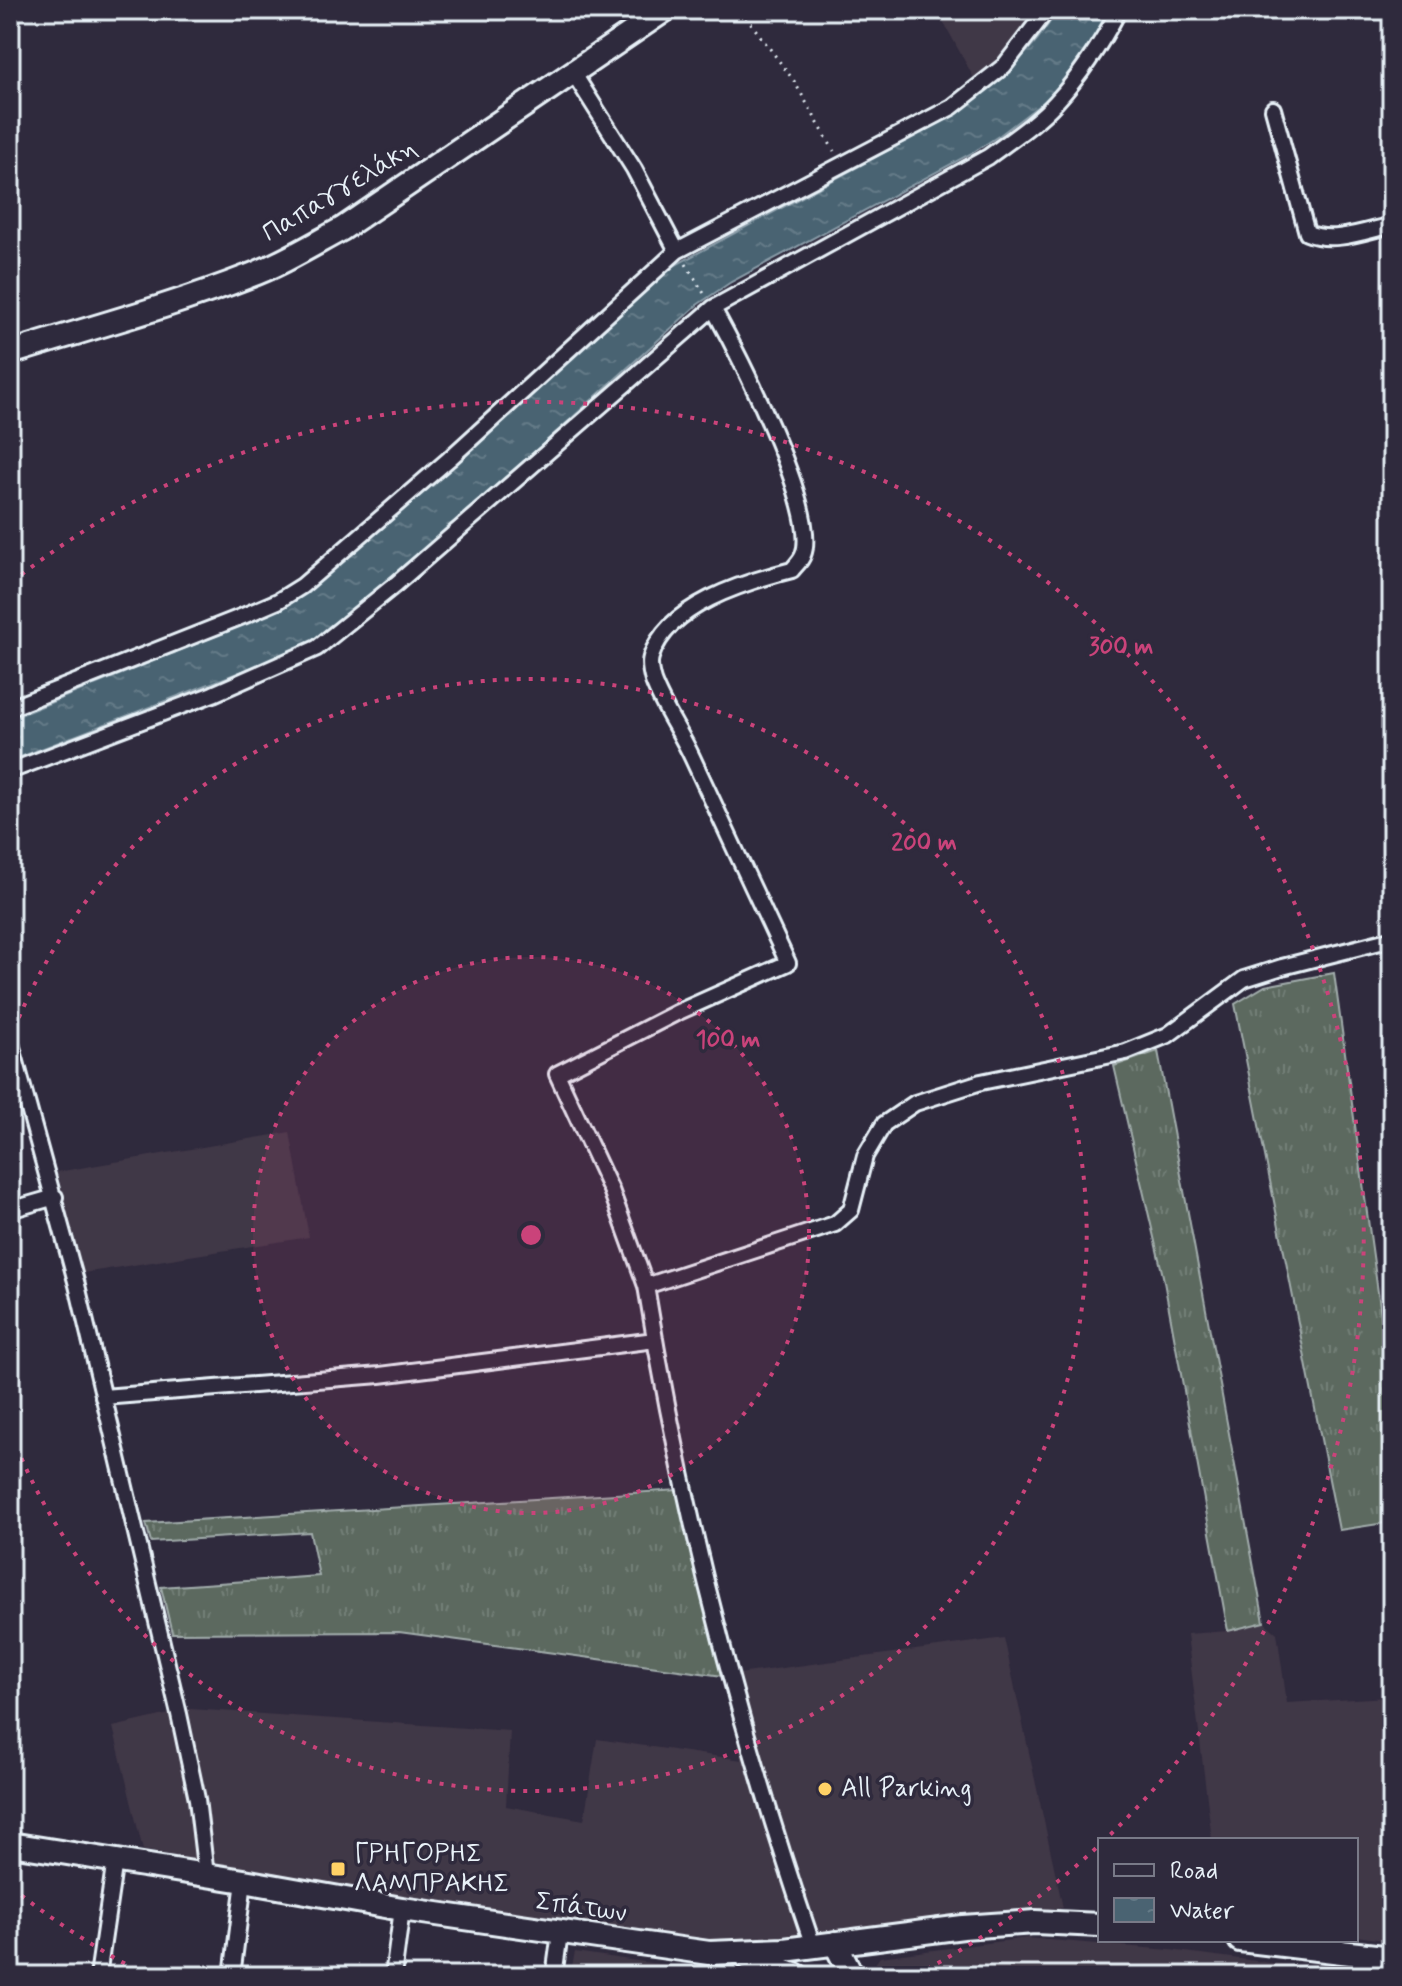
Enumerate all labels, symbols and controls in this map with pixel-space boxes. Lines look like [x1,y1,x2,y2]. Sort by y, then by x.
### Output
street label: Παπαγγελάκη [256,132,424,250]
text: 300 m [1089,632,1153,663]
text: 200 m [891,828,957,859]
text: 100 m [696,1025,760,1056]
centre of rings [517,1221,545,1249]
place label: All Parking [841,1772,972,1806]
marker: All Parking [816,1780,834,1798]
place label: ΓΡΗΓΟΡΗΣ ΛΑΜΠΡΑΚΗΣ [354,1837,509,1901]
legend [1098,1838,1358,1942]
text: Road [1170,1856,1218,1887]
marker: ΓΡΗΓΟΡΗΣ ΛΑΜΠΡΑΚΗΣ [329,1860,347,1878]
street label: Σπάτων [533,1885,629,1931]
text: Water [1170,1896,1235,1927]

